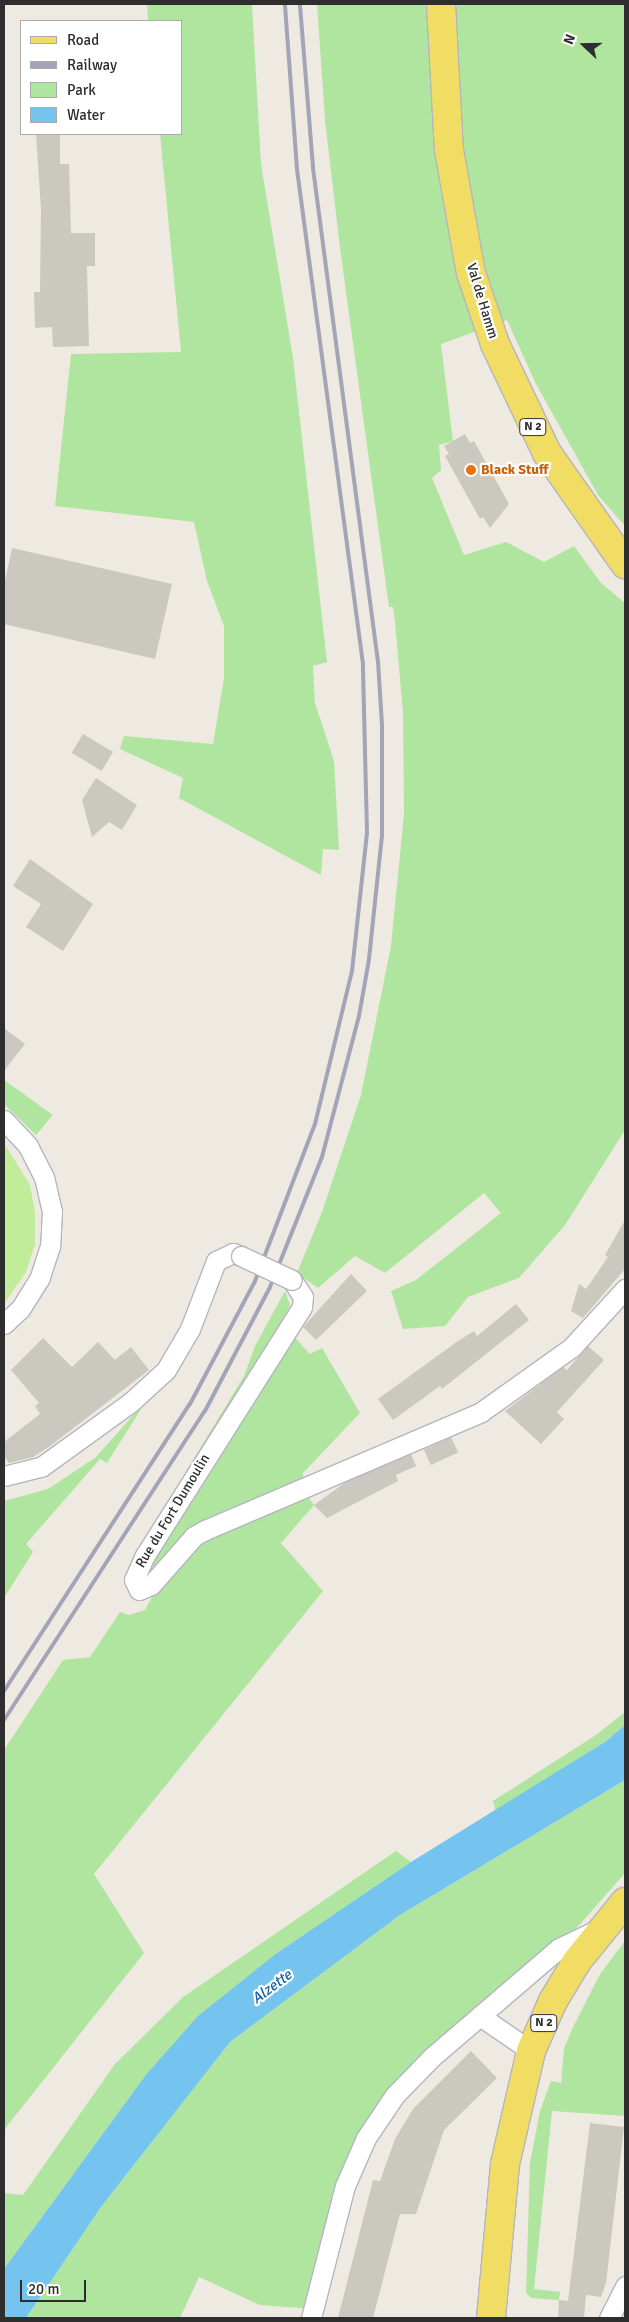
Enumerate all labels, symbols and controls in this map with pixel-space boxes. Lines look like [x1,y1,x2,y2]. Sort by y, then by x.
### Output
legend [20,20,182,135]
north arrow [559,20,609,70]
text: Road [67,31,99,49]
text: N [560,32,579,47]
text: Railway [67,56,117,74]
text: Park [67,81,96,99]
text: Water [67,106,105,124]
street label: Val de Hamm [463,261,501,341]
road number: N 2 [519,418,547,437]
place label: Black Stuff [481,462,548,478]
marker: Black Stuff [465,464,477,476]
street label: Rue du Fort Dumoulin [132,1451,214,1571]
water label: Alzette [248,1966,296,2008]
road number: N 2 [530,2014,558,2032]
scale bar [22,2270,89,2302]
text: 20 m [28,2280,59,2298]

